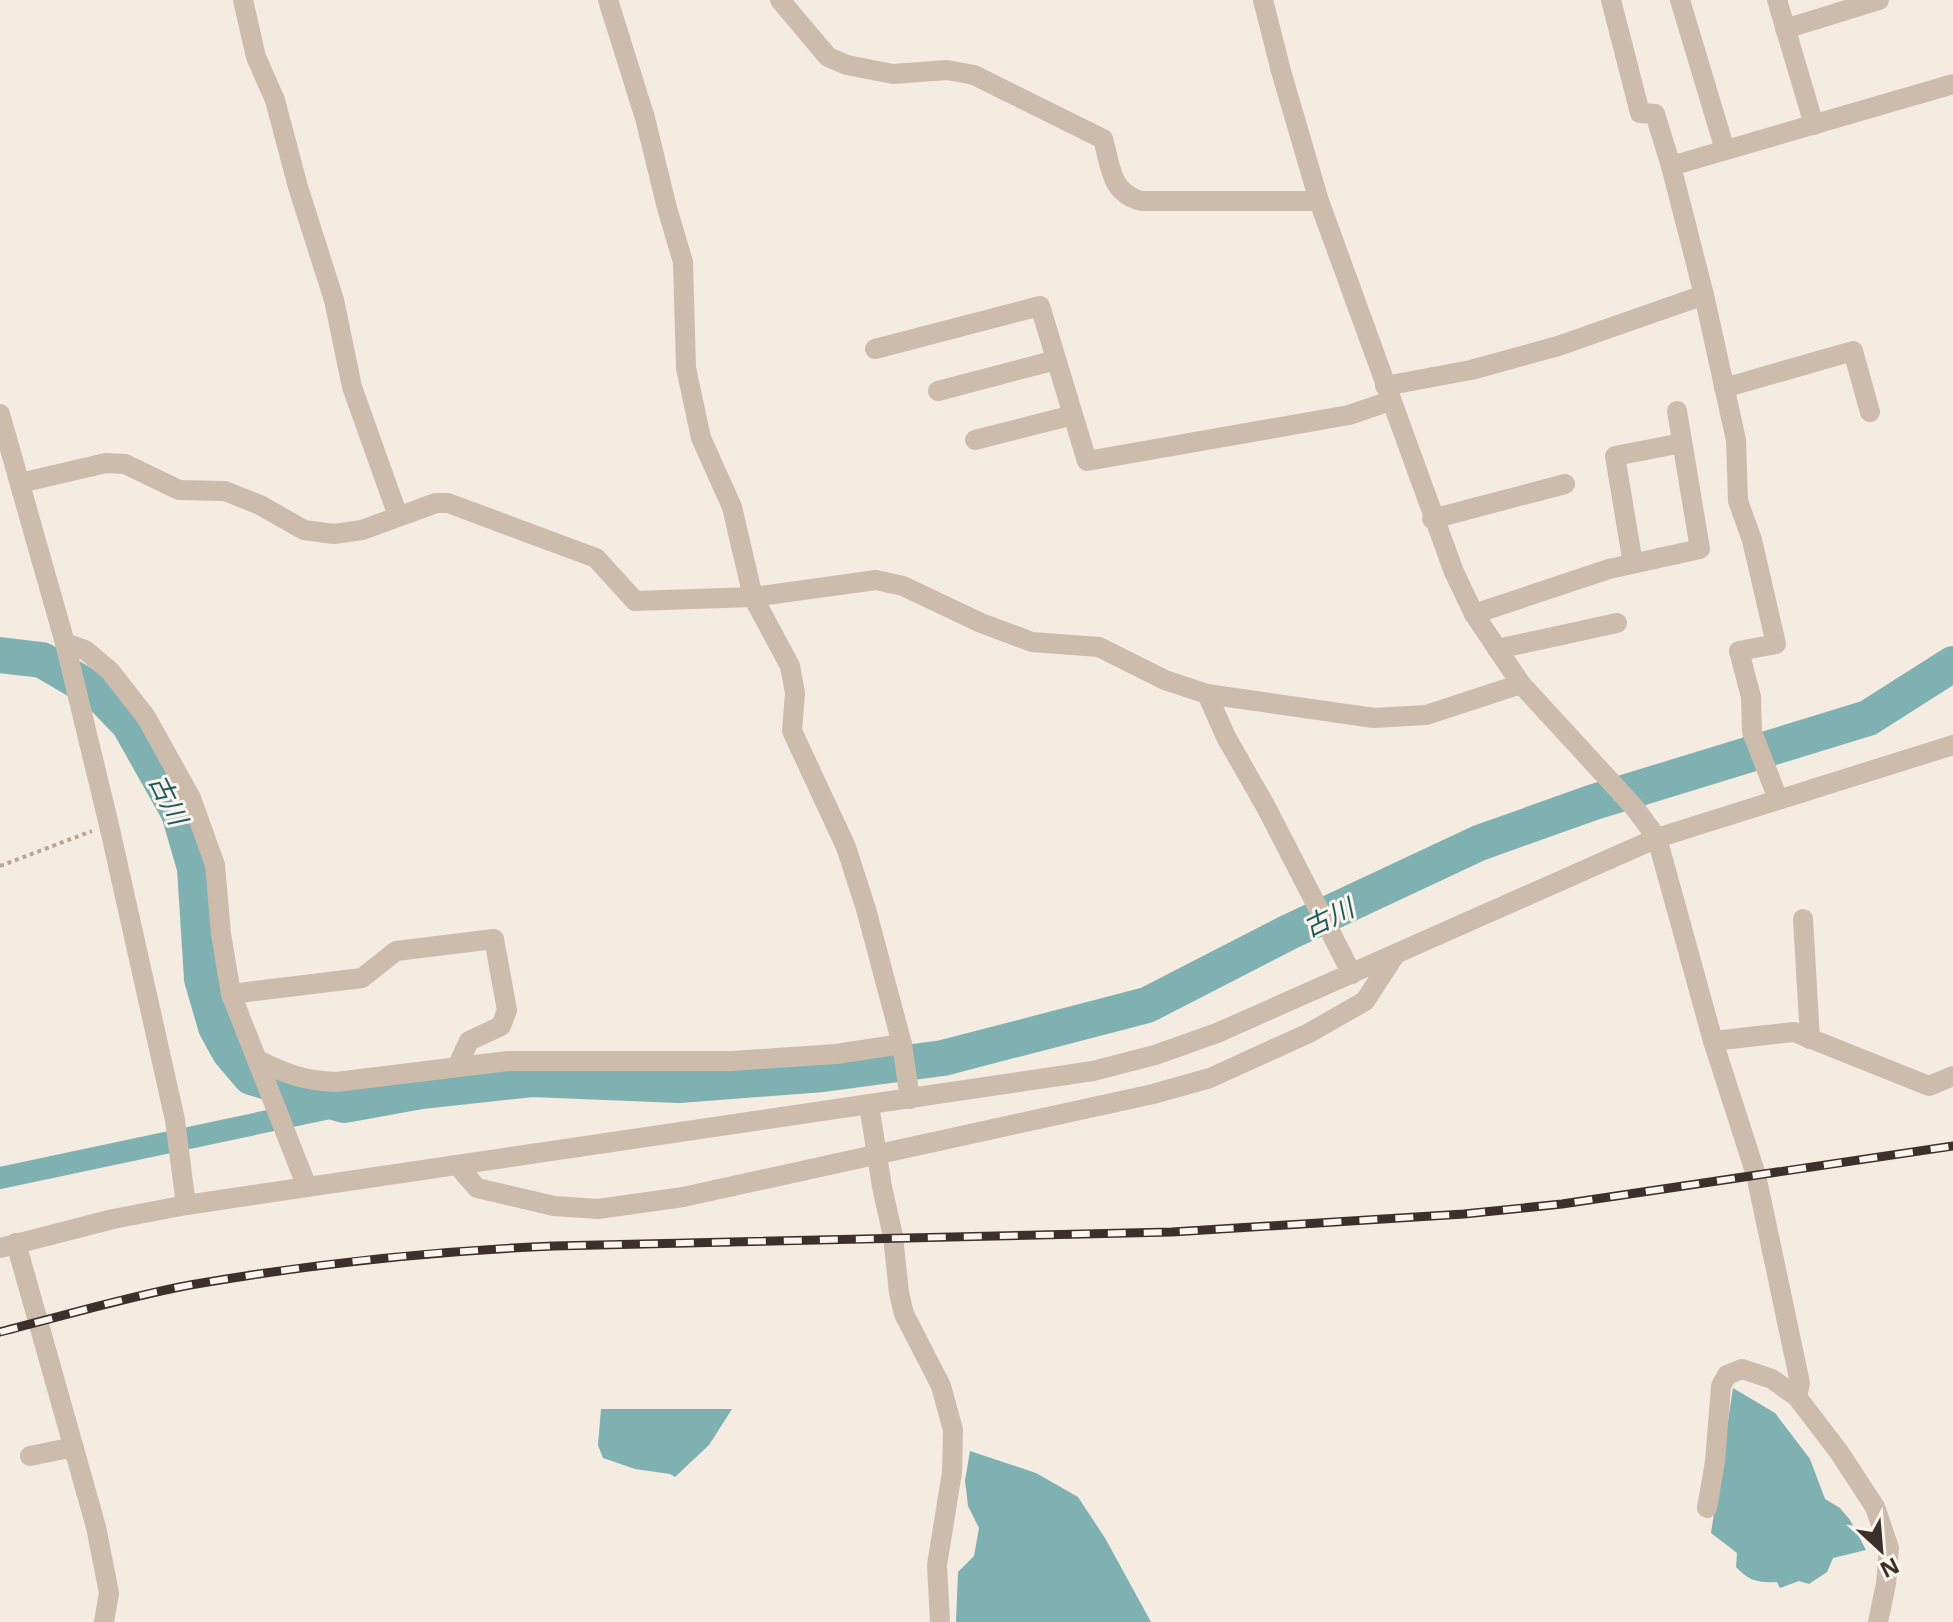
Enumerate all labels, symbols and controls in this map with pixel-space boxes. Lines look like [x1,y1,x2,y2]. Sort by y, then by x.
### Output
water label: 古川 [141,768,198,833]
water label: 古川 [1297,888,1362,945]
north arrow [1841,1510,1921,1590]
text: N [1876,1551,1905,1586]

